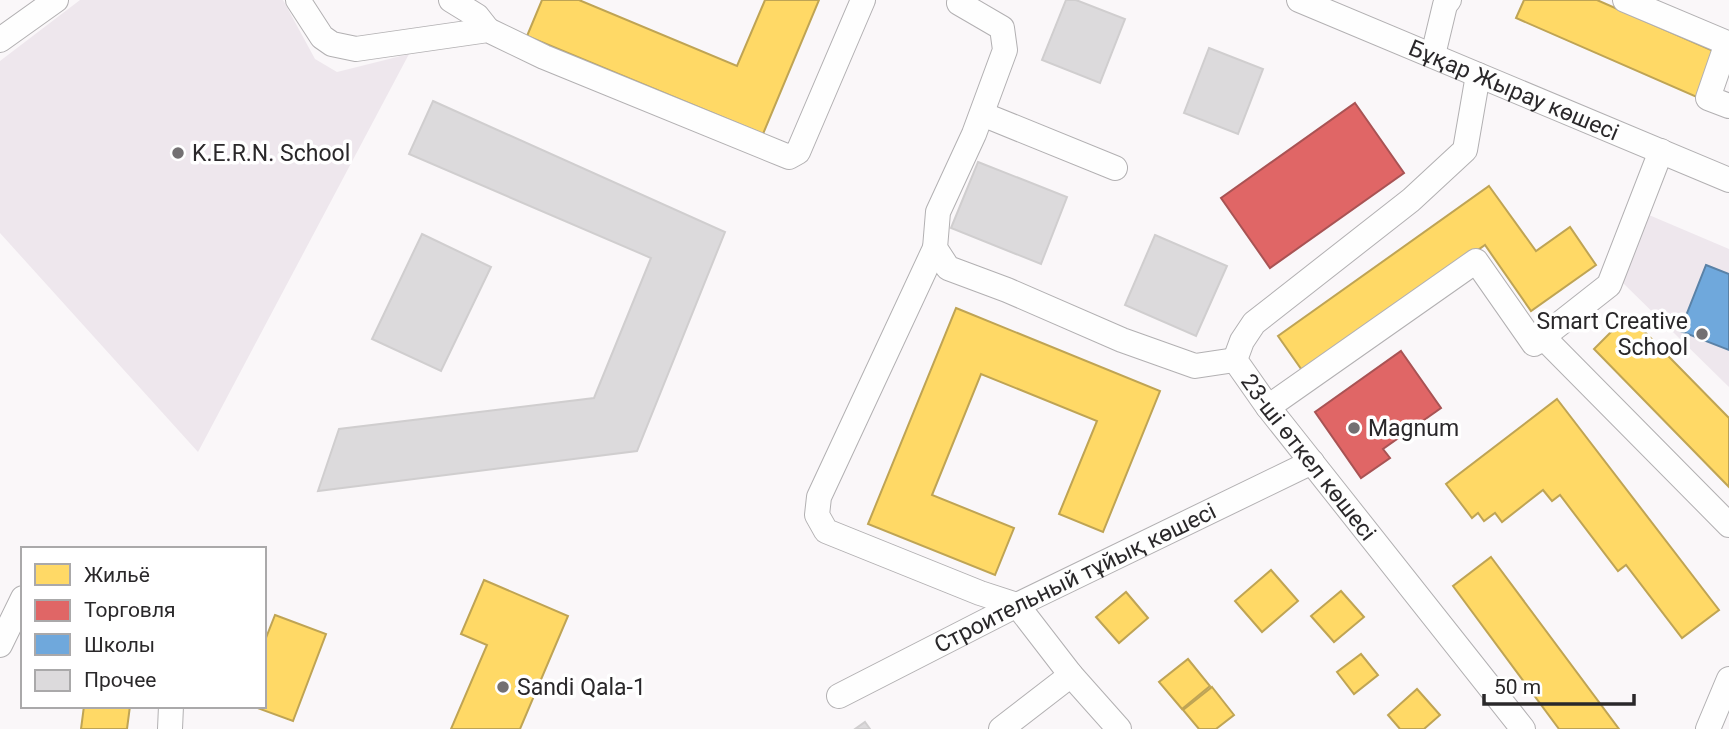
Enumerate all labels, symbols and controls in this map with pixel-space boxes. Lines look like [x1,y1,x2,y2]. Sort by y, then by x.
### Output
street label: Бұқар Жырау көшесі [1405,34,1623,146]
place label: K.E.R.N. School [192,140,350,167]
marker: K.E.R.N. School [170,145,186,161]
place label: Smart Creative School [1537,308,1688,361]
marker: Smart Creative School [1694,326,1710,342]
street label: 23-ші өткел көшесі [1236,369,1382,546]
place label: Magnum [1368,415,1459,442]
marker: Magnum [1346,420,1362,436]
street label: Строительный тұйық көшесі [930,497,1220,659]
legend [21,547,266,708]
text: Жильё [84,563,150,587]
text: Торговля [84,598,176,622]
text: Школы [84,633,155,657]
scale bar [1484,662,1634,706]
text: Прочее [84,668,156,692]
place label: Sandi Qala-1 [517,674,646,701]
text: 50 m [1494,675,1541,699]
marker: Sandi Qala-1 [495,679,511,695]

